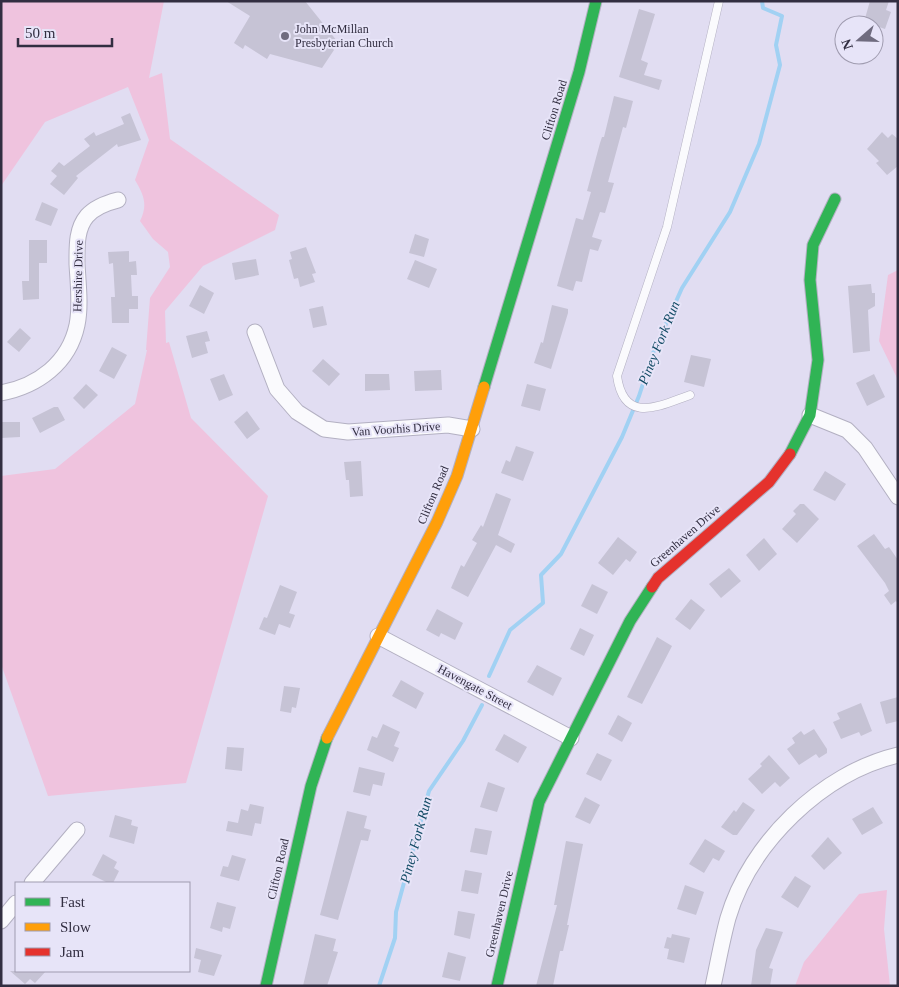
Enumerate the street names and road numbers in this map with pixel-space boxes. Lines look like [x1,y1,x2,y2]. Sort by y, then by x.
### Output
street label: Clifton Road [538,78,570,142]
street label: Hershire Drive [70,240,86,312]
street label: Van Voorhis Drive [351,419,441,439]
street label: Clifton Road [414,464,452,526]
street label: Greenhaven Drive [647,502,723,570]
street label: Havengate Street [435,662,515,713]
street label: Clifton Road [264,837,292,901]
street label: Greenhaven Drive [482,869,516,959]

